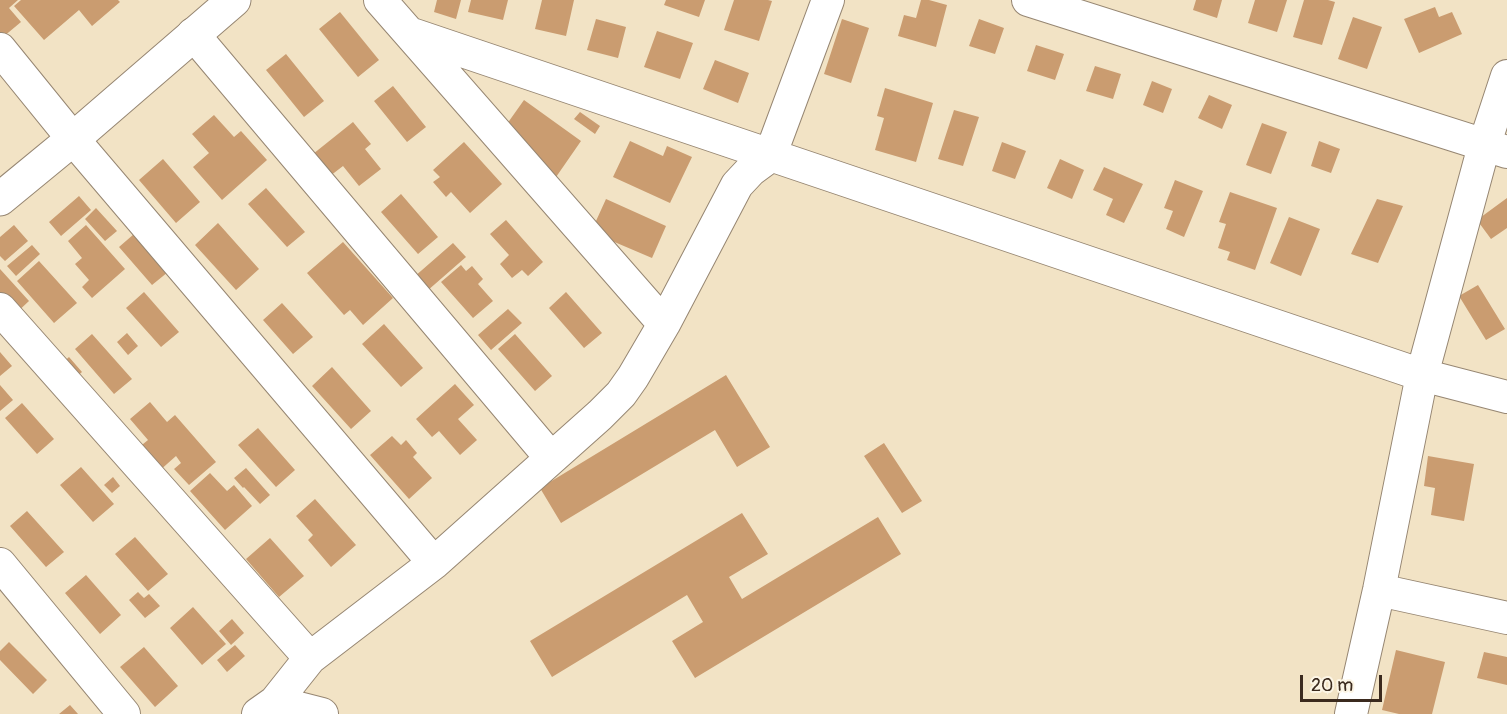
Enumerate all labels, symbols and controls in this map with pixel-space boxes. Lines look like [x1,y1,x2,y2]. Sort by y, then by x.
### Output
scale bar [1303,663,1386,701]
text: 20 m [1311,674,1353,697]

